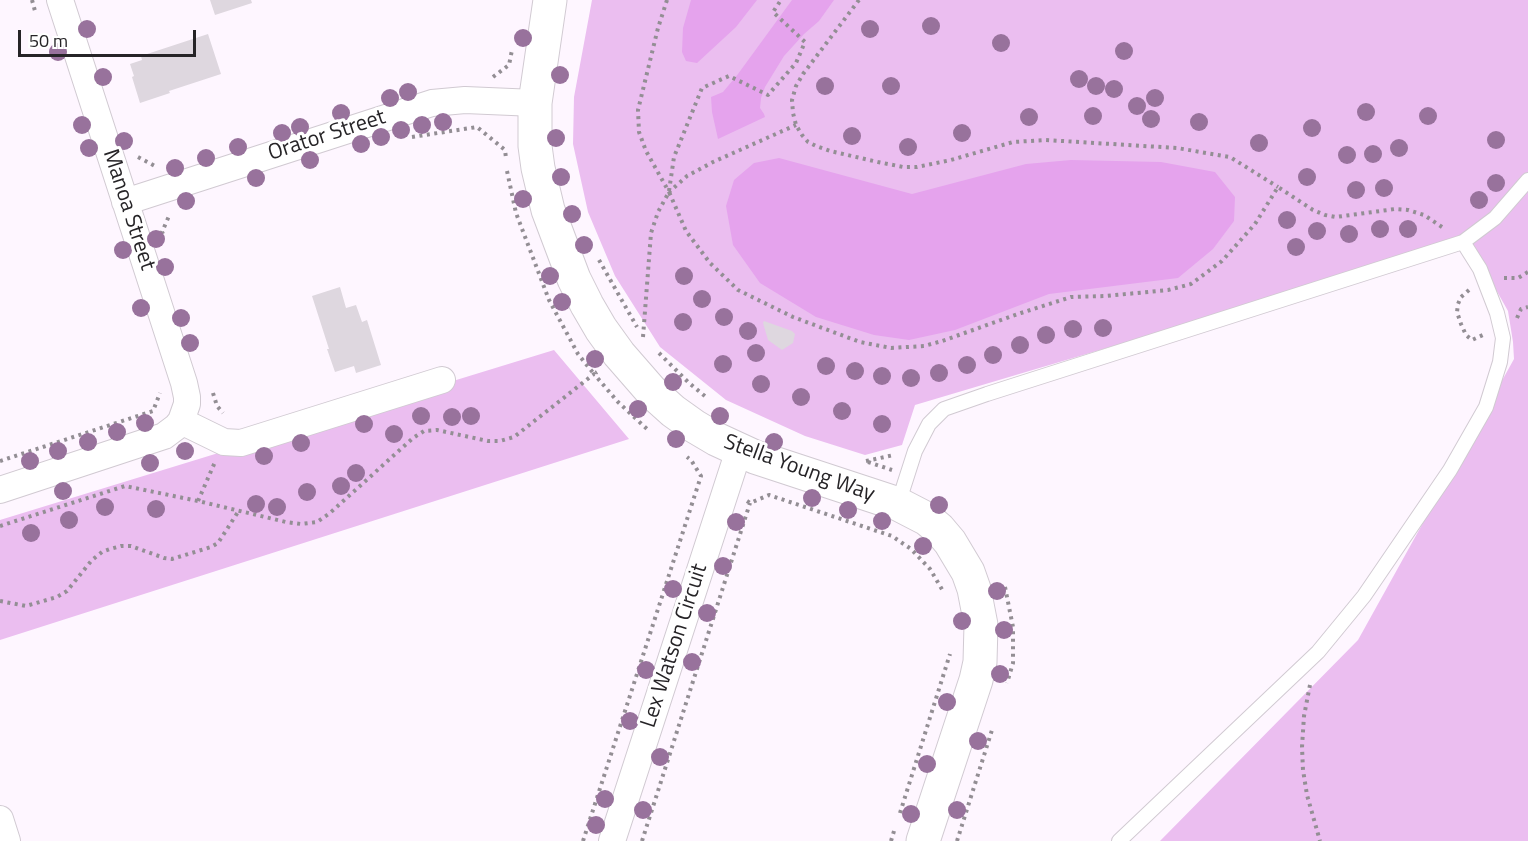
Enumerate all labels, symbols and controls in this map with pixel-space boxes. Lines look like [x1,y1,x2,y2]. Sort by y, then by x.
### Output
scale bar [21,18,200,56]
text: 50 m [29,27,68,54]
street label: Orator Street [265,105,389,167]
street label: Manoa Street [96,146,160,274]
street label: Stella Young Way [720,429,878,509]
street label: Lex Watson Circuit [636,561,714,731]

